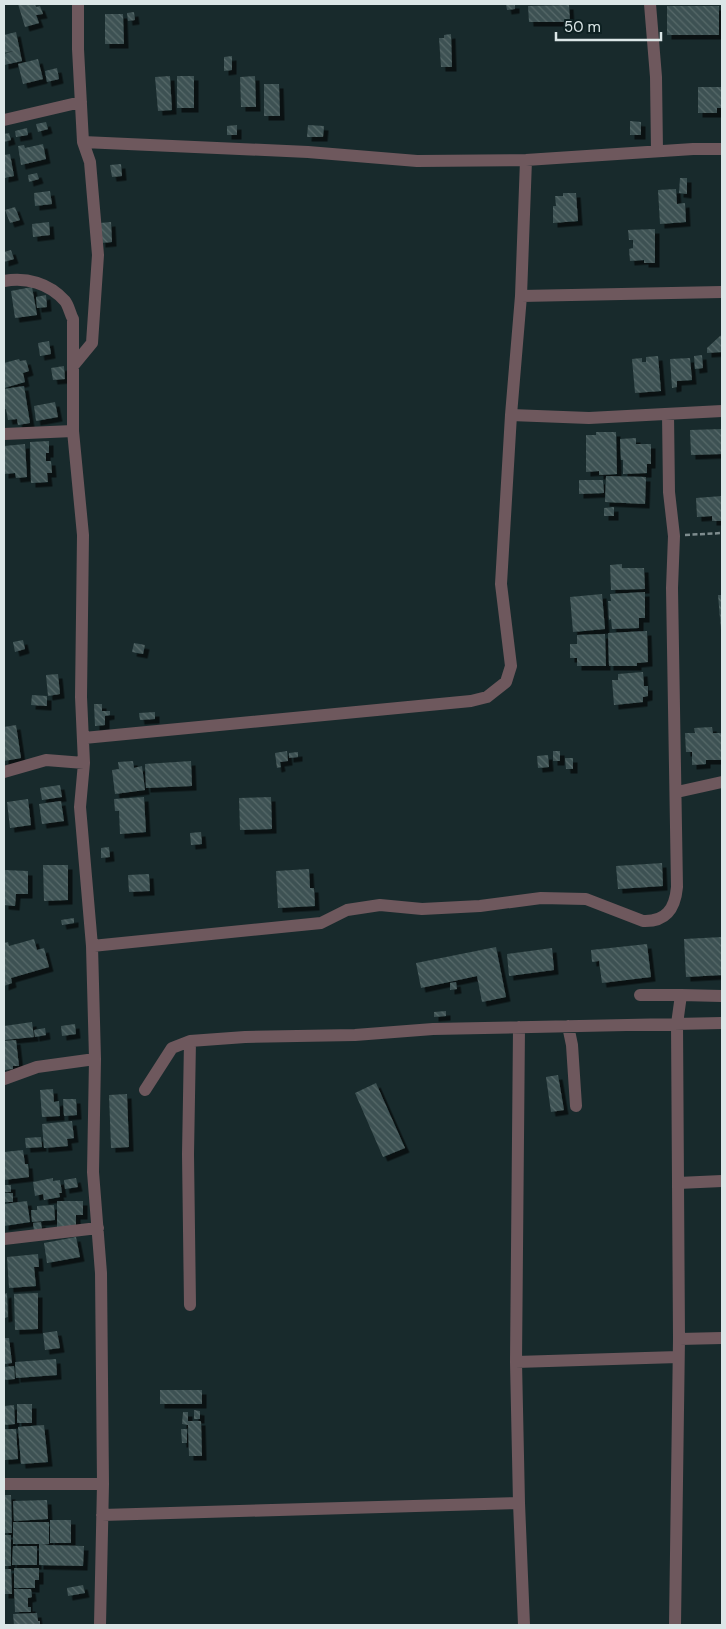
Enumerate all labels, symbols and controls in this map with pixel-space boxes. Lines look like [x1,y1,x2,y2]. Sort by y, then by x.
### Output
scale bar [556,10,661,42]
text: 50 m [564,17,601,37]

